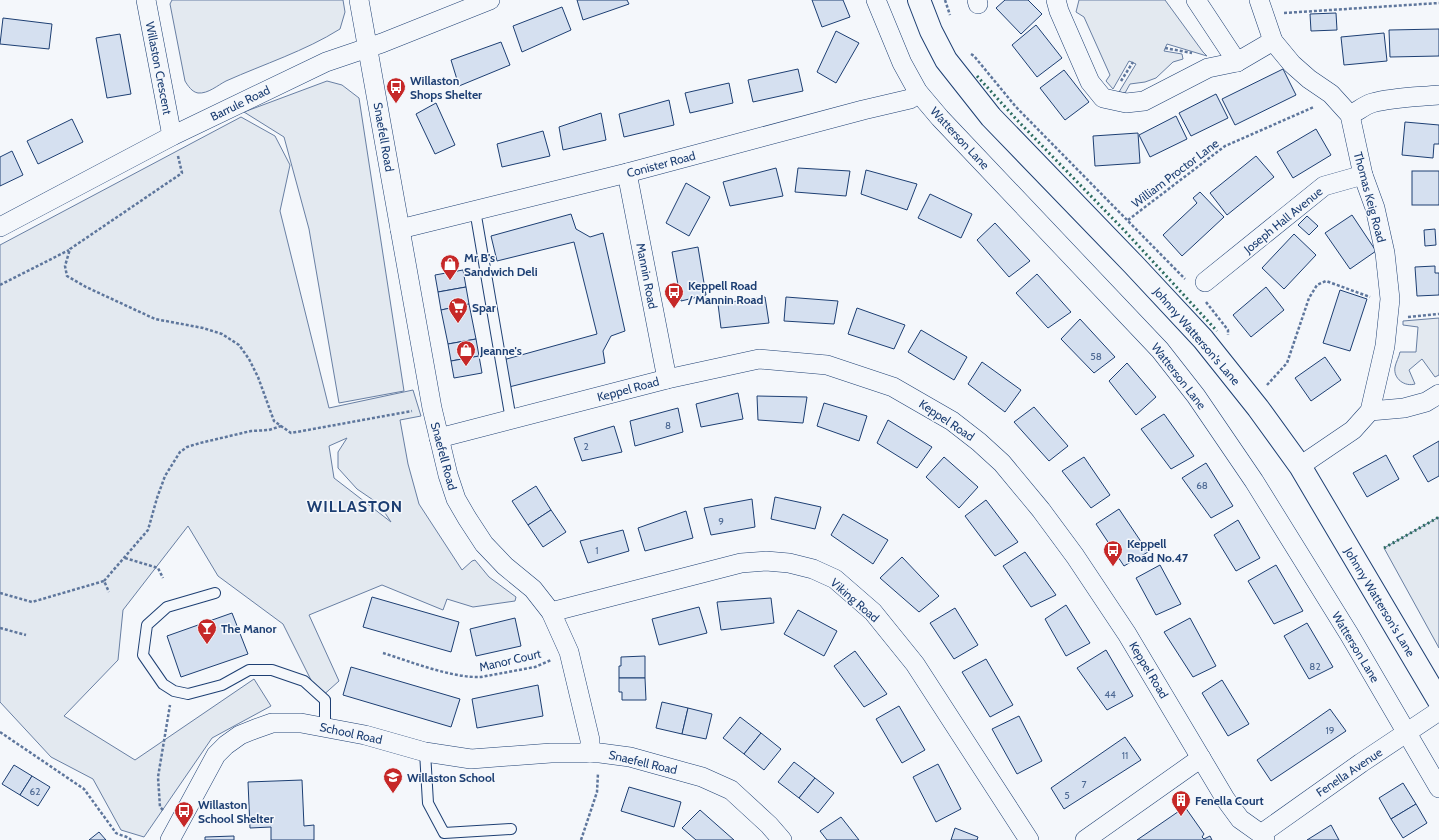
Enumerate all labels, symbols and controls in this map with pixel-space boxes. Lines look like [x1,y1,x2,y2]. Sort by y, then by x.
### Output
street label: Willaston Crescent [143,20,175,116]
place label: Willaston Shops Shelter [410,73,482,102]
bus stop icon: Willaston Shops Shelter [385,76,407,104]
street label: Barrule Road [208,82,272,124]
street label: Snaefell Road [371,101,397,173]
street label: Watterson Lane [927,104,993,172]
street label: William Proctor Lane [1128,135,1222,211]
street label: Conister Road [625,148,697,180]
street label: Thomas Keig Road [1351,150,1389,244]
street label: Joseph Hall Avenue [1240,184,1325,257]
street label: Mannin Road [633,242,661,310]
place label: Mr B's Sandwich Deli [464,250,538,279]
shop icon: Mr B's Sandwich Deli [439,253,461,281]
place label: Keppell Road / Mannin Road [687,278,763,307]
bus stop icon: Keppell Road / Mannin Road [663,281,685,309]
street label: Johnny Watterson's Lane [1150,283,1244,388]
supermarket icon: Spar [447,296,469,324]
place label: Spar [472,300,496,315]
shop icon: Jeanne's [455,339,477,367]
street label: Watterson Lane [1148,340,1210,412]
place label: Jeanne's [479,343,522,358]
house number: 58 [1090,350,1102,363]
street label: Keppel Road [595,374,661,404]
street label: Keppel Road [916,396,978,444]
house number: 8 [665,419,671,432]
street label: Snaefell Road [428,420,460,492]
house number: 2 [583,440,589,453]
house number: 68 [1196,479,1208,492]
district label: WILLASTON [307,497,403,516]
house number: 9 [718,515,724,528]
place label: Keppell Road No.47 [1127,536,1189,565]
bus stop icon: Keppell Road No.47 [1102,539,1124,567]
house number: 1 [595,544,599,557]
street label: Johnny Watterson's Lane [1341,544,1419,659]
street label: Viking Road [828,575,882,625]
street label: Watterson Lane [1329,609,1383,685]
bar icon: The Manor [196,617,218,645]
place label: The Manor [221,621,276,636]
street label: Keppel Road [1126,639,1172,701]
street label: Manor Court [478,646,542,674]
house number: 82 [1309,660,1321,673]
house number: 44 [1104,688,1116,701]
street label: School Road [318,719,384,747]
house number: 19 [1326,724,1335,737]
street label: Fenella Avenue [1313,744,1385,800]
street label: Snaefell Road [607,747,679,777]
house number: 11 [1122,749,1128,762]
school or university icon: Willaston School [382,766,404,794]
place label: Willaston School [407,770,495,785]
house number: 7 [1081,778,1087,791]
house number: 62 [30,785,40,798]
house number: 5 [1064,789,1070,802]
building icon: Fenella Court [1170,789,1192,817]
place label: Fenella Court [1195,793,1264,808]
place label: Willaston School Shelter [198,797,274,826]
bus stop icon: Willaston School Shelter [173,800,195,828]

